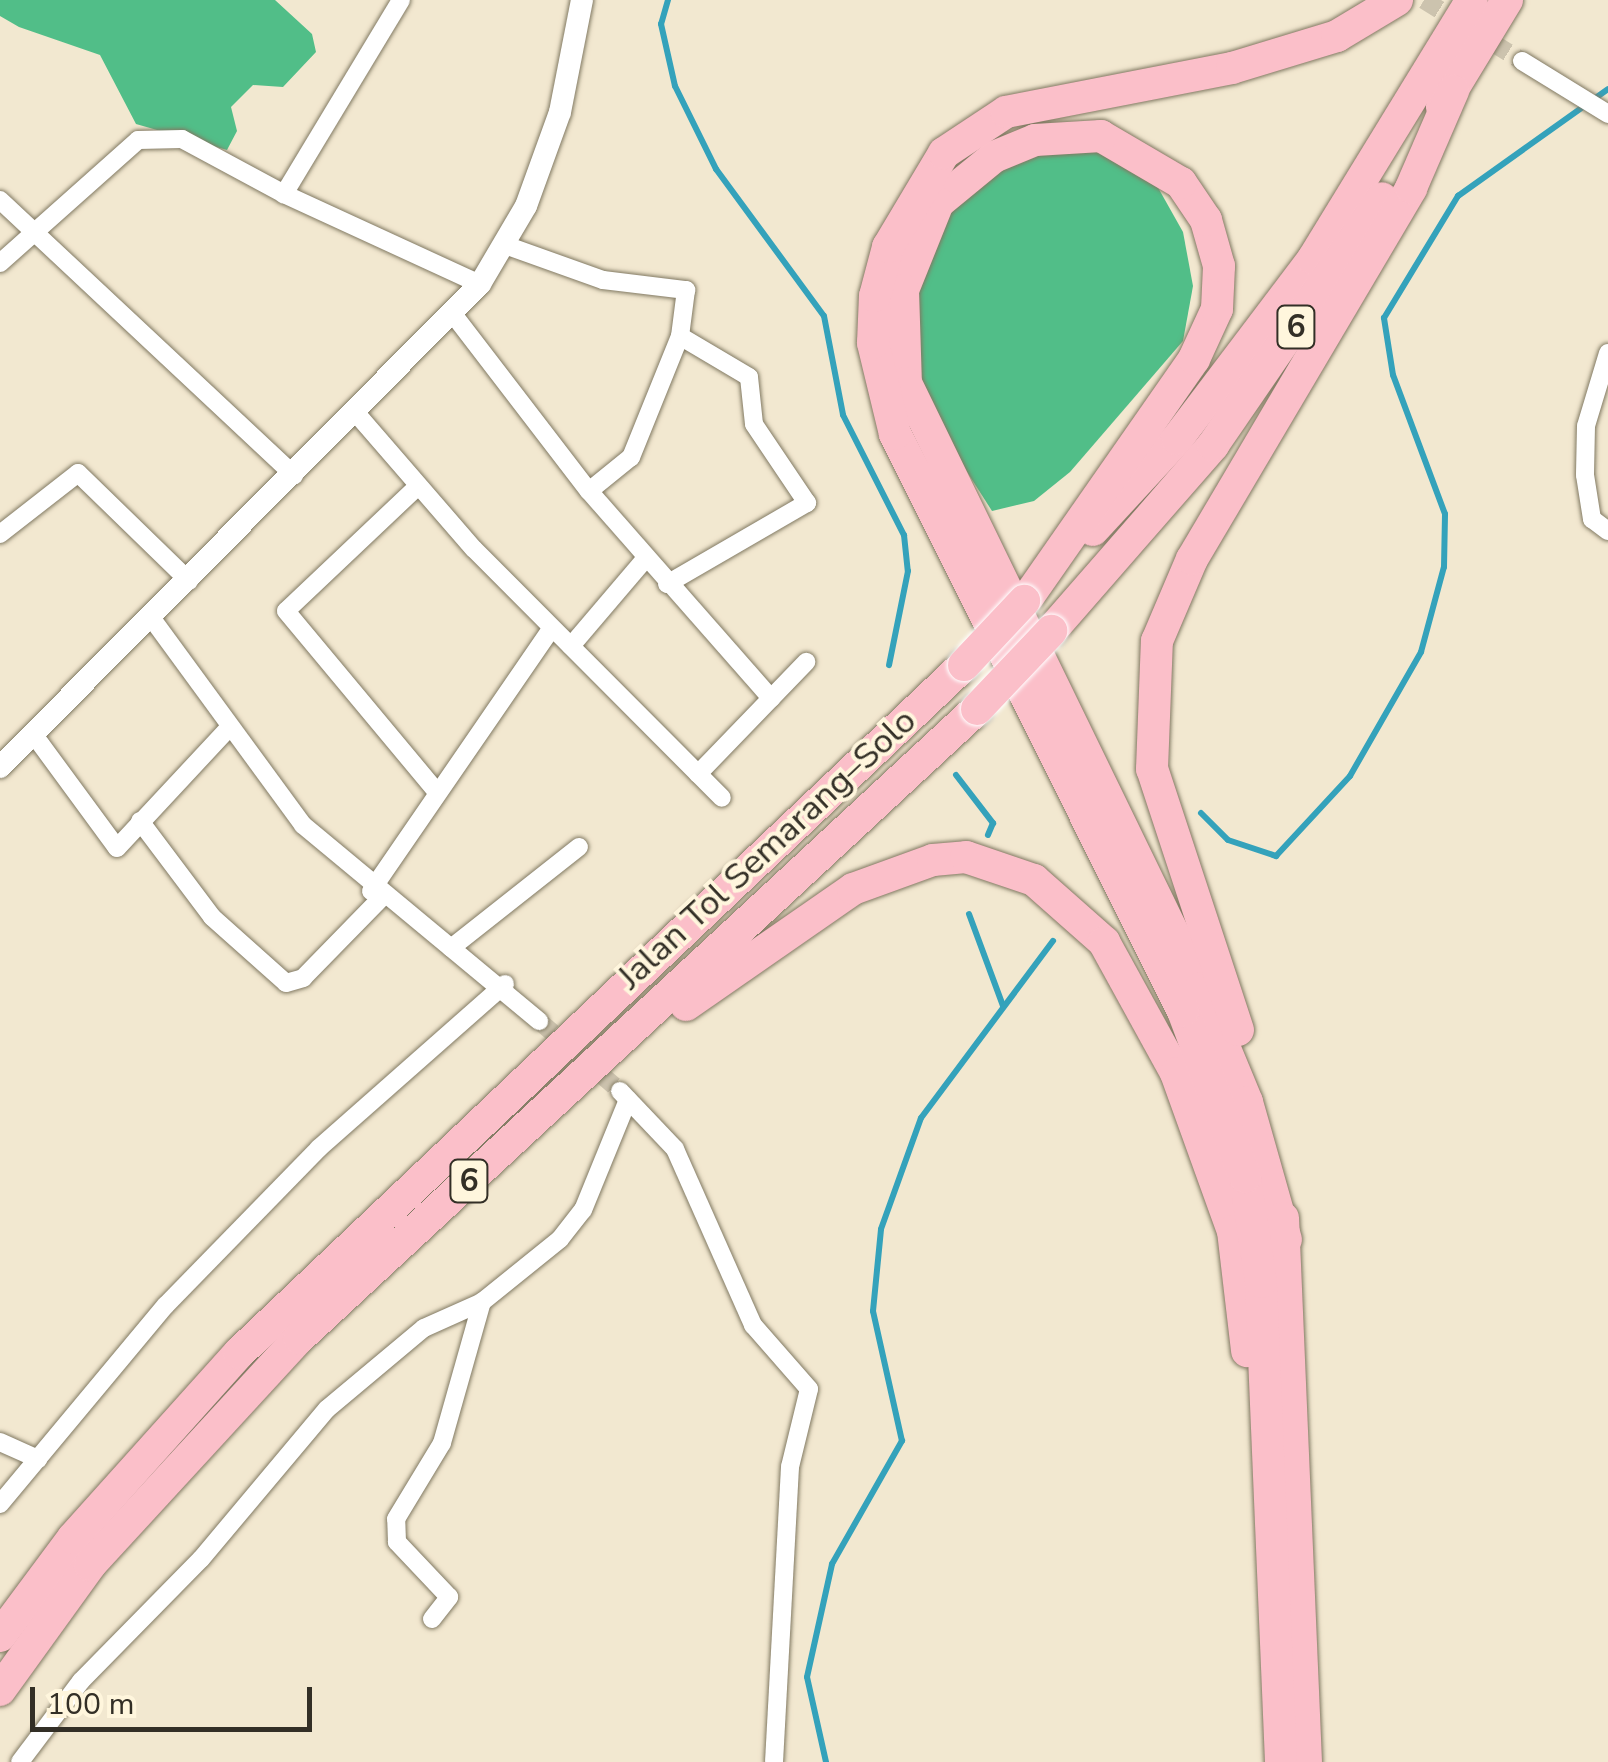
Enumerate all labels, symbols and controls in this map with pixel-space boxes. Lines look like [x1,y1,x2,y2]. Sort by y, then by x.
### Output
road number: 6 [1276,300,1316,354]
street label: Jalan Tol Semarang–Solo [609,700,925,998]
road number: 6 [449,1154,489,1208]
scale bar [35,1667,318,1729]
text: 100 m [47,1684,134,1725]

